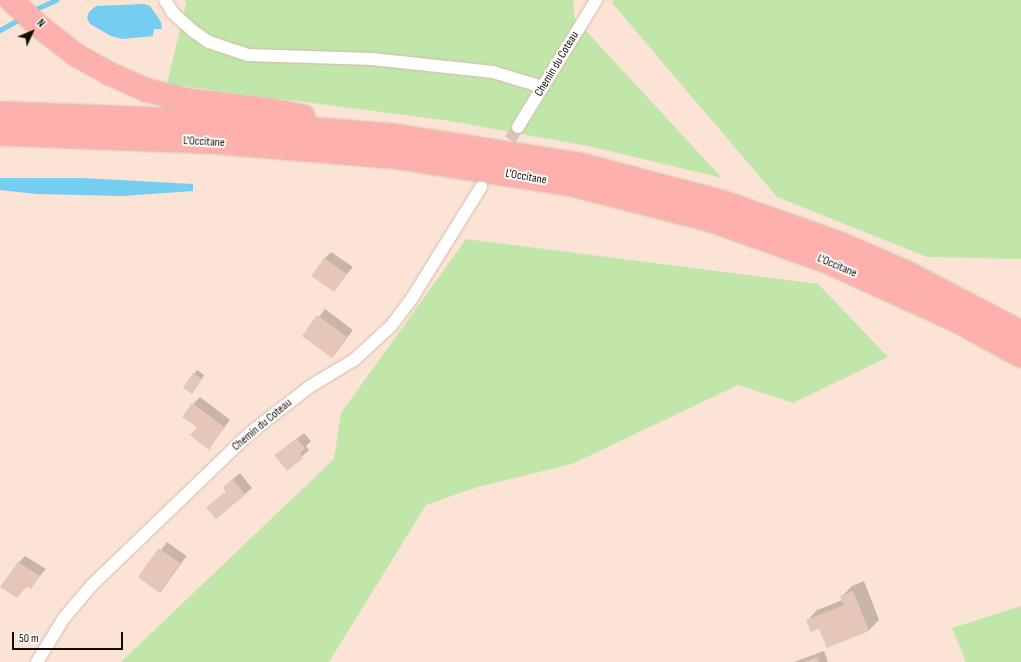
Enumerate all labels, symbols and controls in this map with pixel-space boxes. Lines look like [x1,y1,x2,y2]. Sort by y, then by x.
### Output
north arrow [12,12,52,52]
text: N [34,17,48,30]
street label: Chemin du Coteau [532,29,582,99]
street label: L'Occitane [183,134,225,150]
street label: L'Occitane [504,166,548,188]
street label: L'Occitane [815,251,859,281]
street label: Chemin du Coteau [229,396,295,454]
scale bar [14,624,125,650]
text: 50 m [19,631,39,646]

